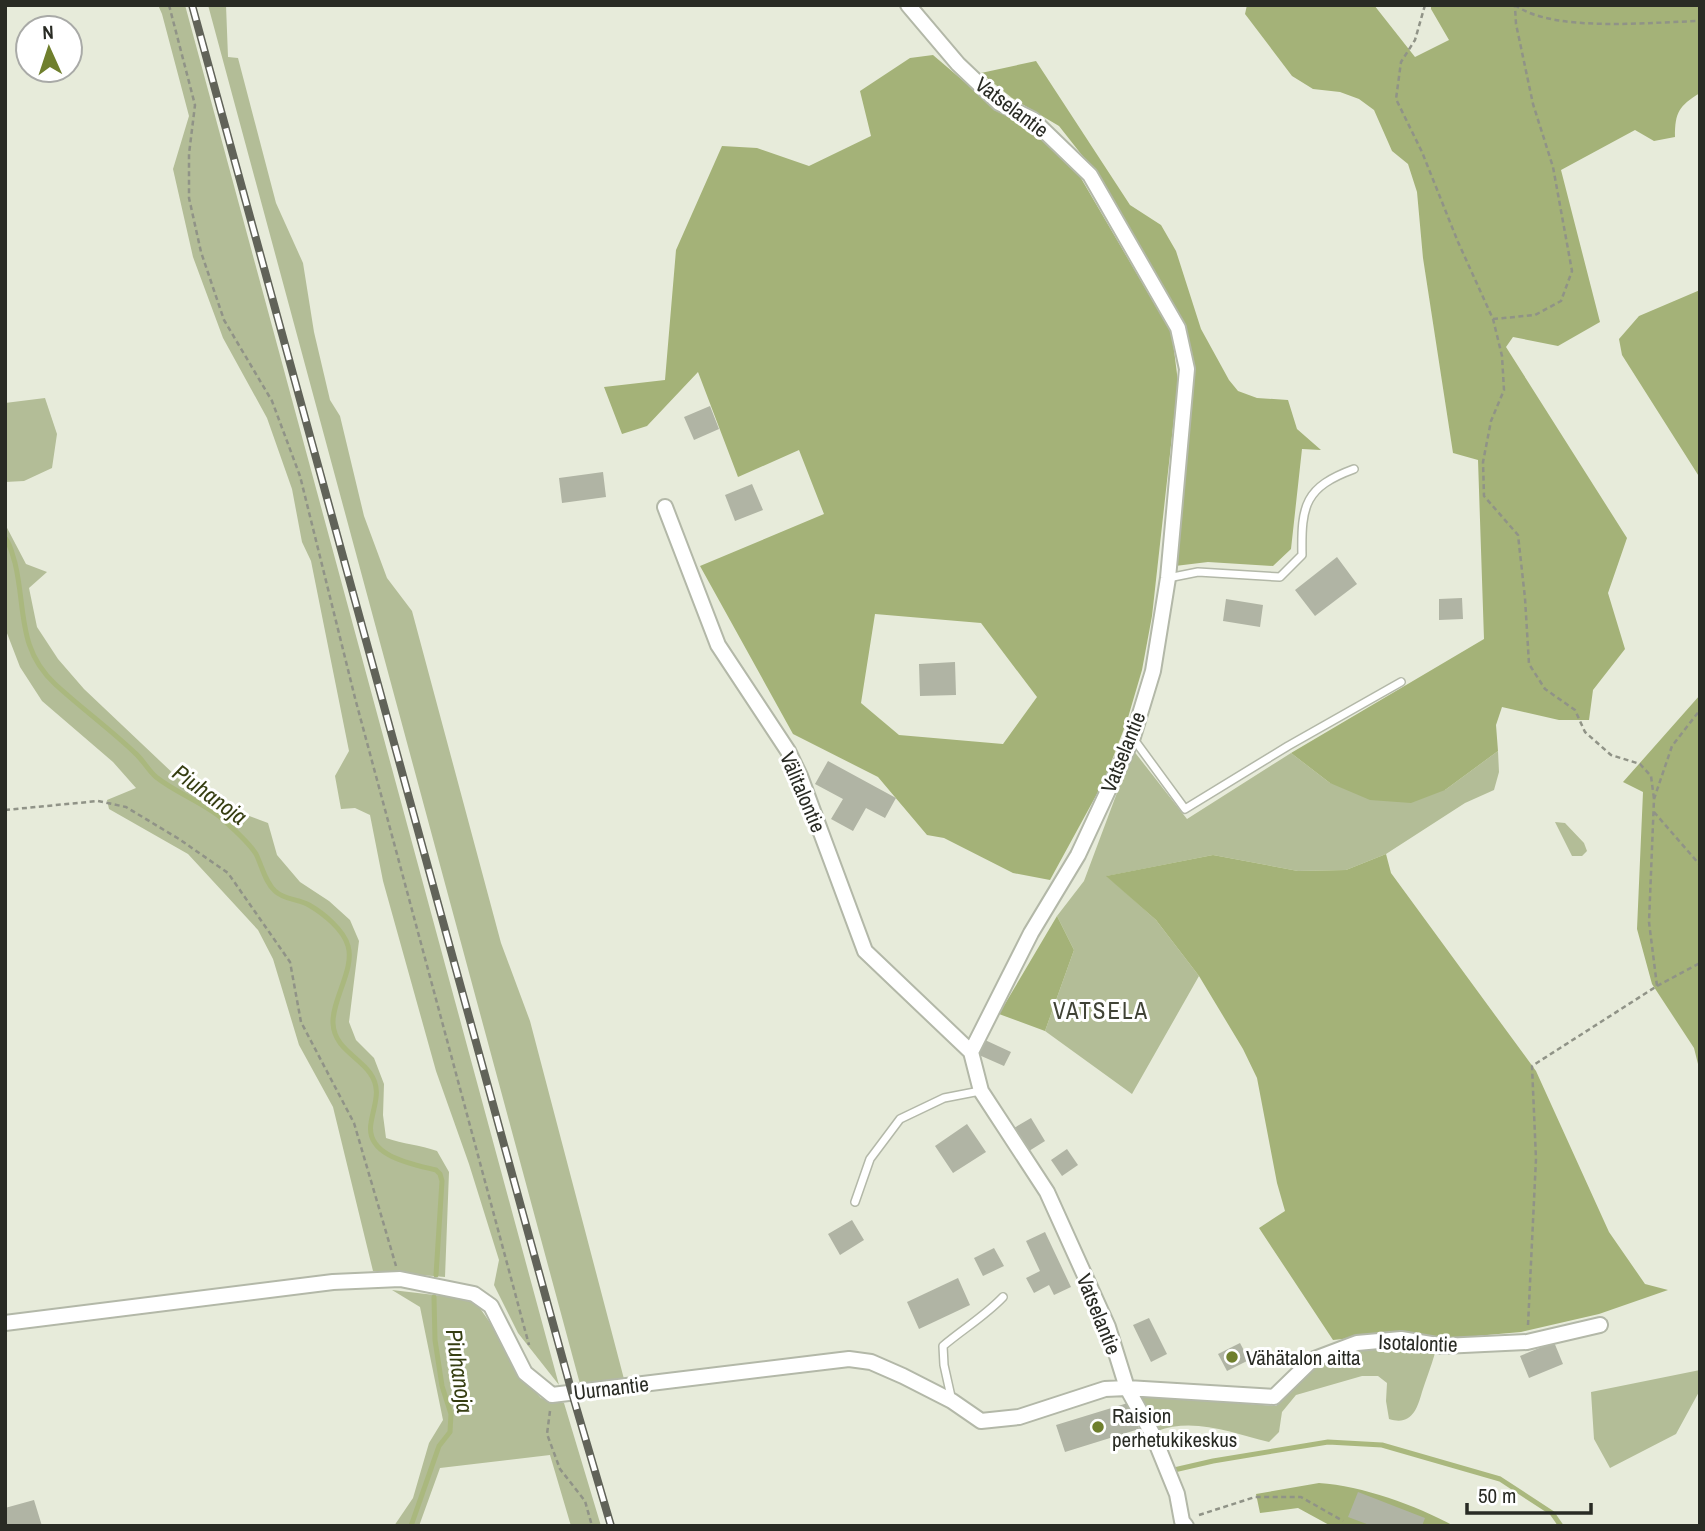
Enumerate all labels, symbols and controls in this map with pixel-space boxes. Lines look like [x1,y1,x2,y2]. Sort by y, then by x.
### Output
north arrow [14,14,84,84]
text: N [42,19,54,45]
street label: Vatselantie [969,70,1055,144]
street label: Vatselantie [1094,707,1152,797]
street label: Välitalontie [773,747,833,837]
water label: Piuhanoja [167,756,253,832]
district label: VATSELA [1053,995,1149,1026]
street label: Vatselantie [1070,1269,1128,1359]
water label: Piuhanoja [439,1327,481,1415]
street label: Isotalontie [1378,1327,1458,1359]
place label: Vähätalon aitta [1246,1343,1361,1372]
marker: Vähätalon aitta [1224,1349,1240,1365]
street label: Uurnantie [572,1369,650,1407]
place label: Raision perhetukikeskus [1112,1401,1237,1454]
marker: Raision perhetukikeskus [1090,1419,1106,1435]
scale bar [1467,1472,1591,1516]
text: 50 m [1478,1481,1516,1510]

